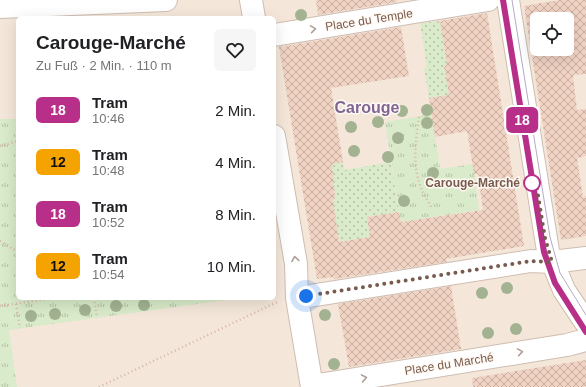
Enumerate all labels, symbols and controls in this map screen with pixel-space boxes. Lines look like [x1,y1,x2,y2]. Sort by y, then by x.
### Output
street label: Place du Temple [324,6,414,34]
map controls [530,12,574,56]
button: locate [530,12,574,56]
one-way arrow [309,25,316,34]
button: heart [214,29,256,71]
text: Carouge-Marché [36,32,186,53]
text: Zu Fuß · 2 Min. · 110 m [36,58,172,73]
text: Tram [92,94,128,111]
district label: Carouge [335,99,400,116]
text: 18 [50,102,66,118]
text: 2 Min. [215,102,256,119]
line badge: 18 [504,107,540,133]
text: 10:46 [92,111,125,126]
text: 18 [514,112,530,128]
text: Tram [92,146,128,163]
text: 12 [50,154,66,170]
text: 4 Min. [215,154,256,171]
text: 10:48 [92,163,125,178]
marker: Carouge-Marché [523,174,541,192]
place label: Carouge-Marché [425,176,520,190]
text: Tram [92,198,128,215]
text: 18 [50,206,66,222]
text: 8 Min. [215,206,256,223]
text: 10:52 [92,215,125,230]
text: Tram [92,250,128,267]
one-way arrow [291,256,300,262]
text: 12 [50,258,66,274]
text: 10 Min. [207,258,256,275]
text: 10:54 [92,267,125,282]
your location [296,286,316,306]
one-way arrow [517,348,523,357]
street label: Place du Marché [403,350,495,378]
one-way arrow [361,374,367,382]

